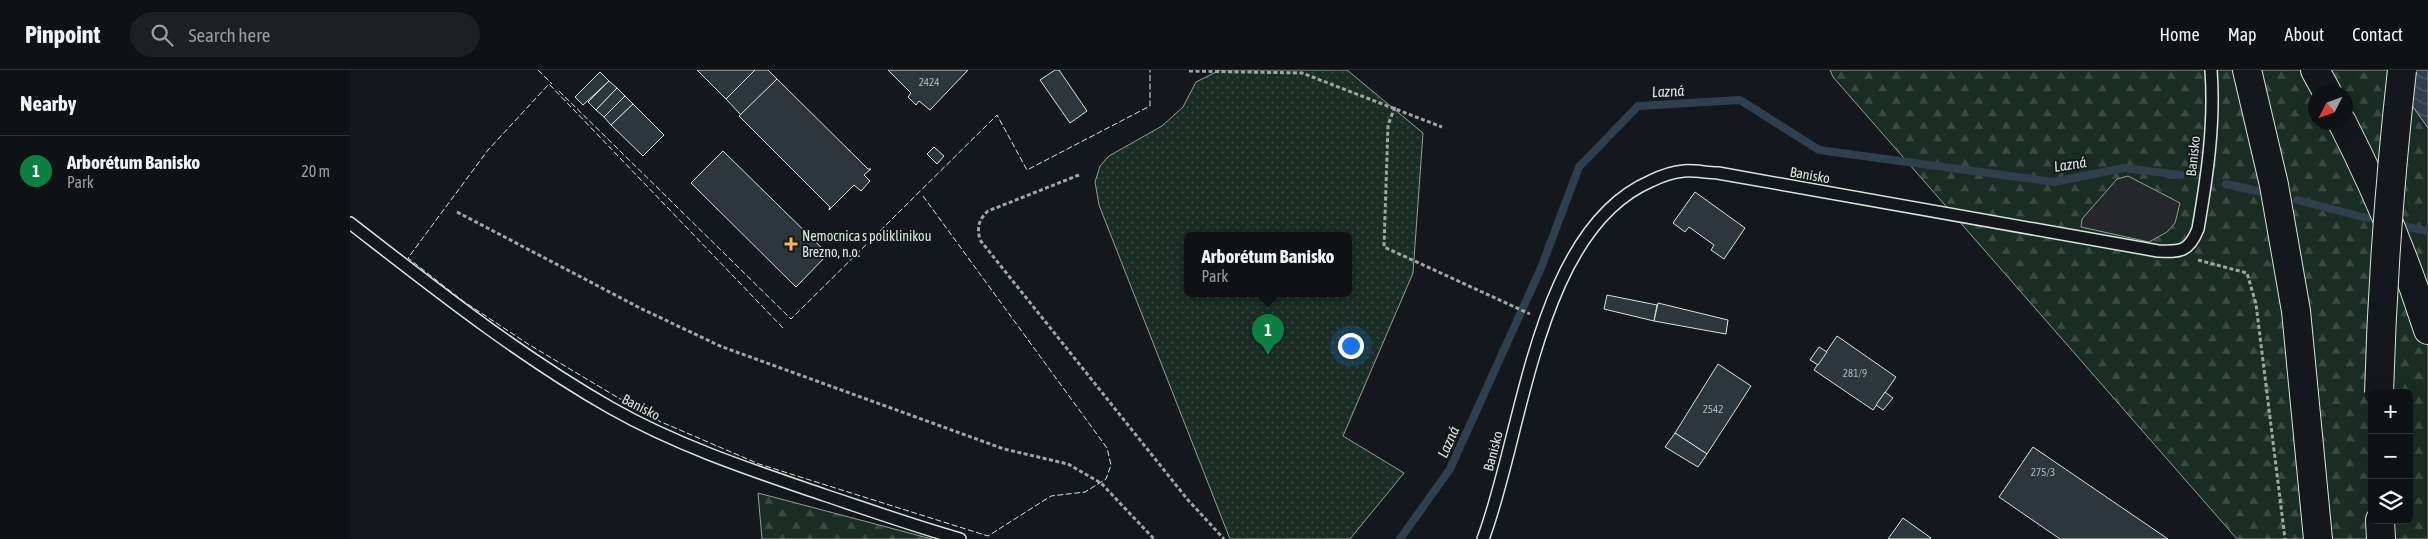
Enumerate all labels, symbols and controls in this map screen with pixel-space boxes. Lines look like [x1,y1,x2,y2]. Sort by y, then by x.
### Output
search box [130,12,480,57]
text: Pinpoint [25,21,100,48]
icon: search [148,21,176,49]
text: Search here [188,24,270,46]
text: Home [2160,24,2200,45]
text: Map [2228,24,2257,45]
text: About [2285,24,2324,45]
text: Contact [2352,24,2403,45]
house number: 2424 [919,76,939,88]
water label: Lazná [1651,82,1685,100]
north arrow [2308,85,2353,130]
text: Nearby [20,91,76,115]
street label: Banisko [2183,135,2203,177]
text: Arborétum Banisko [67,151,200,173]
water label: Lazná [2053,153,2087,175]
text: 1 [32,162,40,180]
text: 20 m [301,162,330,180]
street label: Banisko [1789,164,1831,186]
text: Park [67,173,94,191]
place label: Nemocnica s poliklinikou Brezno, n.o. [802,228,931,260]
popup [1184,232,1352,297]
marker: Nemocnica s poliklinikou Brezno, n.o. [784,237,798,251]
text: Arborétum Banisko [1201,245,1335,267]
text: Park [1201,267,1228,285]
pin: 1 [1252,314,1284,355]
your location [1338,333,1364,359]
house number: 281/9 [1843,367,1867,379]
map controls [2368,389,2413,524]
button: + [2368,389,2413,434]
street label: Banisko [619,391,663,423]
house number: 2542 [1703,403,1723,415]
water label: Lazná [1434,424,1462,460]
street label: Banisko [1480,429,1506,473]
button: − [2368,434,2413,479]
house number: 275/3 [2031,466,2055,478]
button: layers [2368,479,2413,524]

